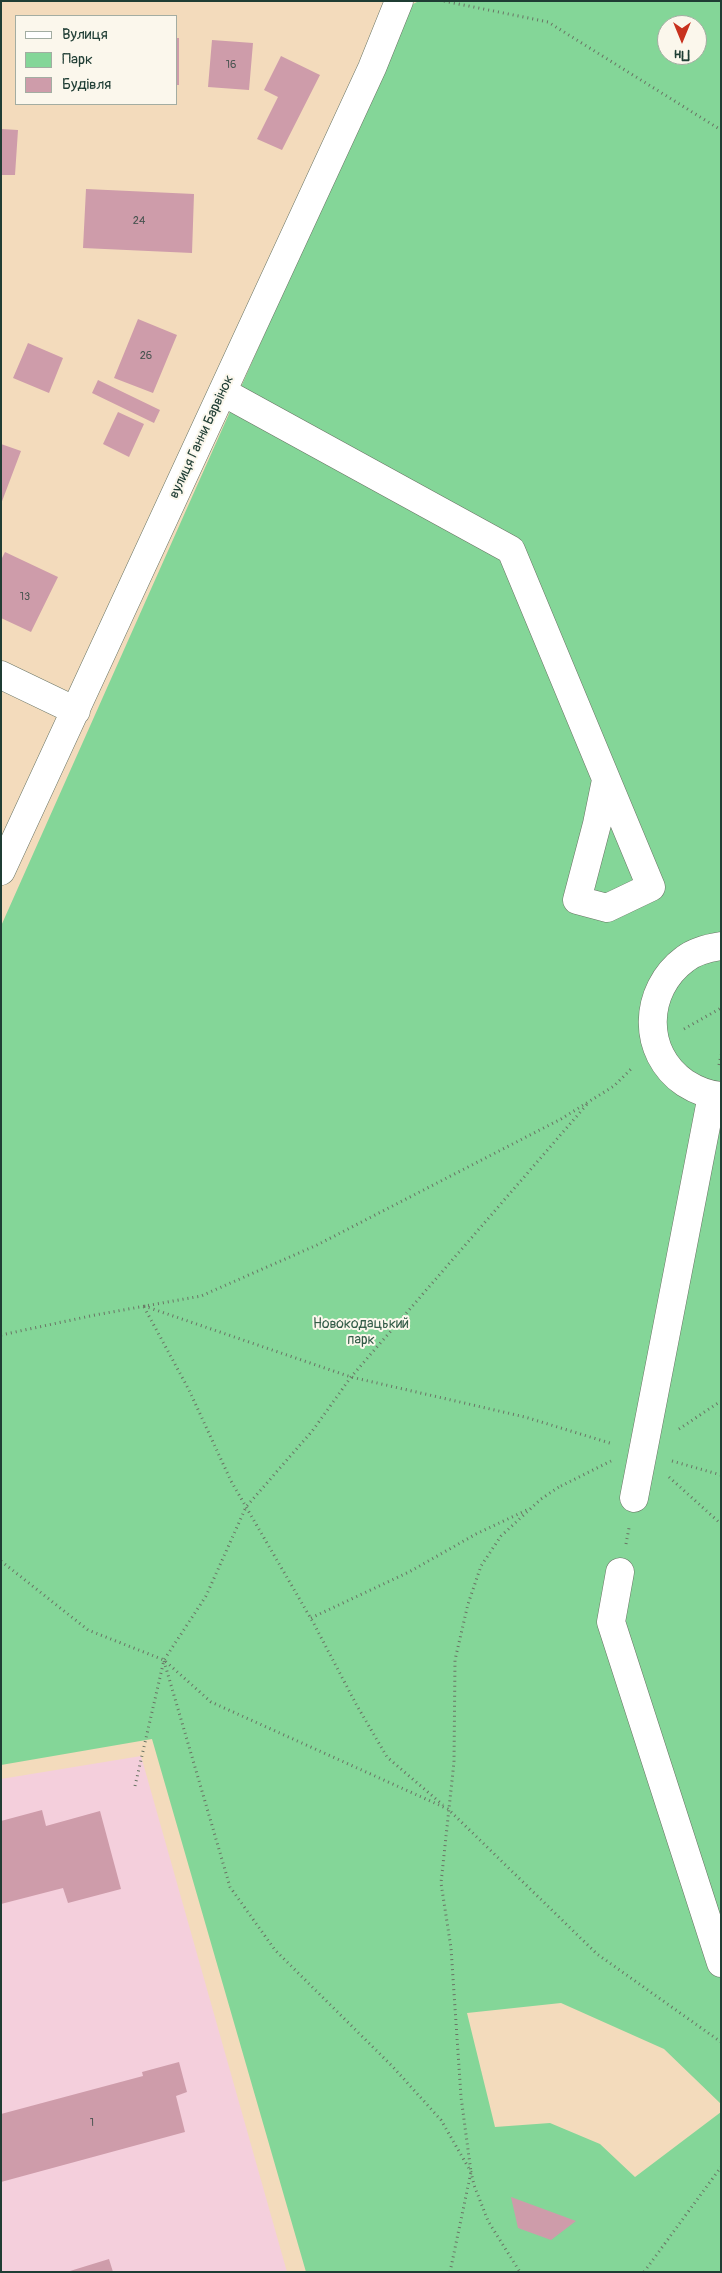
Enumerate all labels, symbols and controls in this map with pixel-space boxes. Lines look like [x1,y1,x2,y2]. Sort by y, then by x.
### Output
legend [15,15,178,105]
north arrow [657,15,707,65]
text: Вулиця [62,25,108,44]
text: Пн [674,46,690,63]
text: Парк [62,50,93,69]
house number: 16 [226,58,236,72]
text: Будівля [62,75,111,94]
house number: 24 [133,214,145,228]
house number: 26 [140,349,152,363]
street label: вулиця Ганни Барвінок [166,373,238,501]
house number: 13 [20,590,30,604]
park label: Новокодацький парк [313,1316,409,1348]
house number: 1 [90,2116,94,2130]

